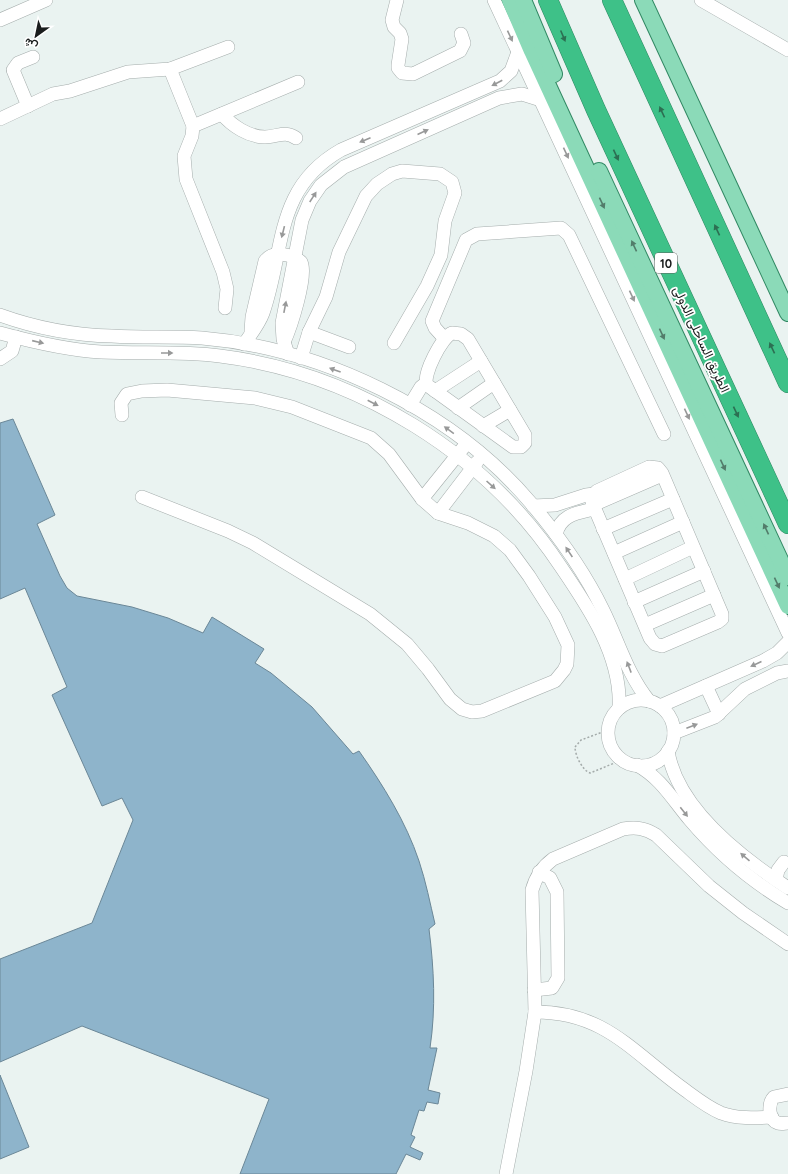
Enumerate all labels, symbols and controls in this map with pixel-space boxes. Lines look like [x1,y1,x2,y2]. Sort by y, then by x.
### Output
north arrow [16,16,56,56]
one-way arrow [507,30,513,41]
one-way arrow [560,30,567,42]
text: ش [21,35,40,54]
one-way arrow [491,79,502,86]
one-way arrow [659,106,665,118]
one-way arrow [417,129,429,135]
one-way arrow [359,137,370,143]
one-way arrow [563,147,569,159]
one-way arrow [613,149,619,160]
one-way arrow [309,191,317,202]
one-way arrow [599,198,605,209]
one-way arrow [714,224,720,236]
one-way arrow [279,226,285,238]
one-way arrow [631,239,637,251]
road number: 10 [655,253,677,273]
street label: الطريق الساحلى الدولى [669,283,734,395]
one-way arrow [629,291,635,302]
one-way arrow [282,301,288,313]
one-way arrow [659,328,665,340]
one-way arrow [32,340,44,346]
one-way arrow [769,342,775,353]
one-way arrow [161,349,173,356]
one-way arrow [328,366,340,372]
one-way arrow [367,399,379,406]
one-way arrow [733,407,739,418]
one-way arrow [684,409,690,420]
one-way arrow [444,426,454,434]
one-way arrow [720,459,726,470]
one-way arrow [486,480,496,489]
one-way arrow [763,523,769,534]
one-way arrow [565,547,573,557]
one-way arrow [774,577,780,588]
one-way arrow [625,661,631,673]
one-way arrow [751,661,762,667]
one-way arrow [687,723,699,729]
one-way arrow [679,807,688,818]
one-way arrow [740,852,750,861]

